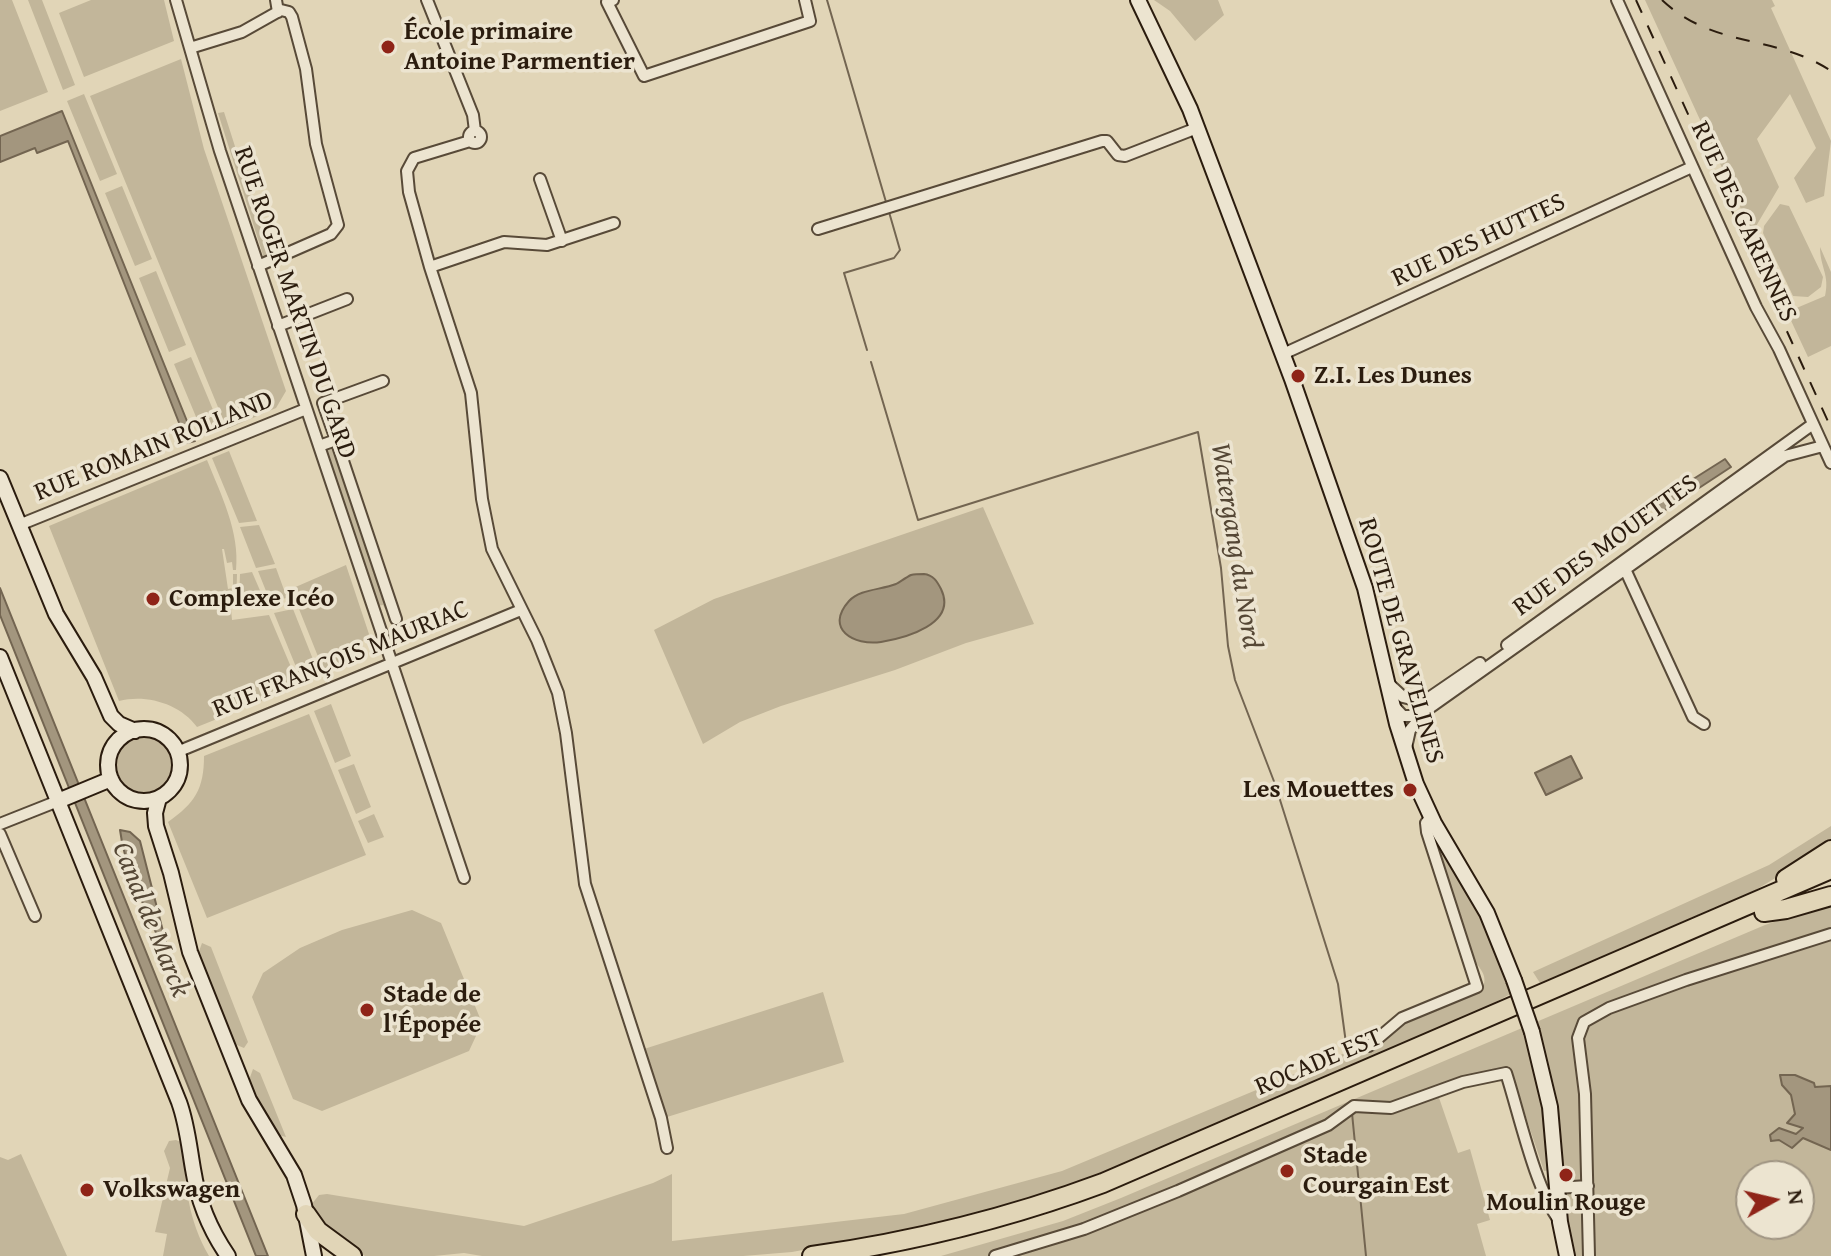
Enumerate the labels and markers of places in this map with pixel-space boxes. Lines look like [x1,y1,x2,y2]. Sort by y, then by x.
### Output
place label: École primaire Antoine Parmentier [404,16,635,78]
marker: École primaire Antoine Parmentier [379,38,397,56]
place label: Z.I. Les Dunes [1314,360,1472,392]
marker: Z.I. Les Dunes [1289,367,1307,385]
place label: Complexe Icéo [169,583,334,615]
marker: Complexe Icéo [144,590,162,608]
place label: Les Mouettes [1243,774,1394,806]
marker: Les Mouettes [1401,781,1419,799]
place label: Stade de l'Épopée [383,979,481,1040]
marker: Stade de l'Épopée [358,1001,376,1019]
place label: Stade Courgain Est [1303,1140,1450,1202]
marker: Stade Courgain Est [1278,1162,1296,1180]
marker: Moulin Rouge [1557,1166,1575,1184]
place label: Volkswagen [103,1174,240,1206]
marker: Volkswagen [78,1181,96,1199]
place label: Moulin Rouge [1486,1187,1646,1219]

